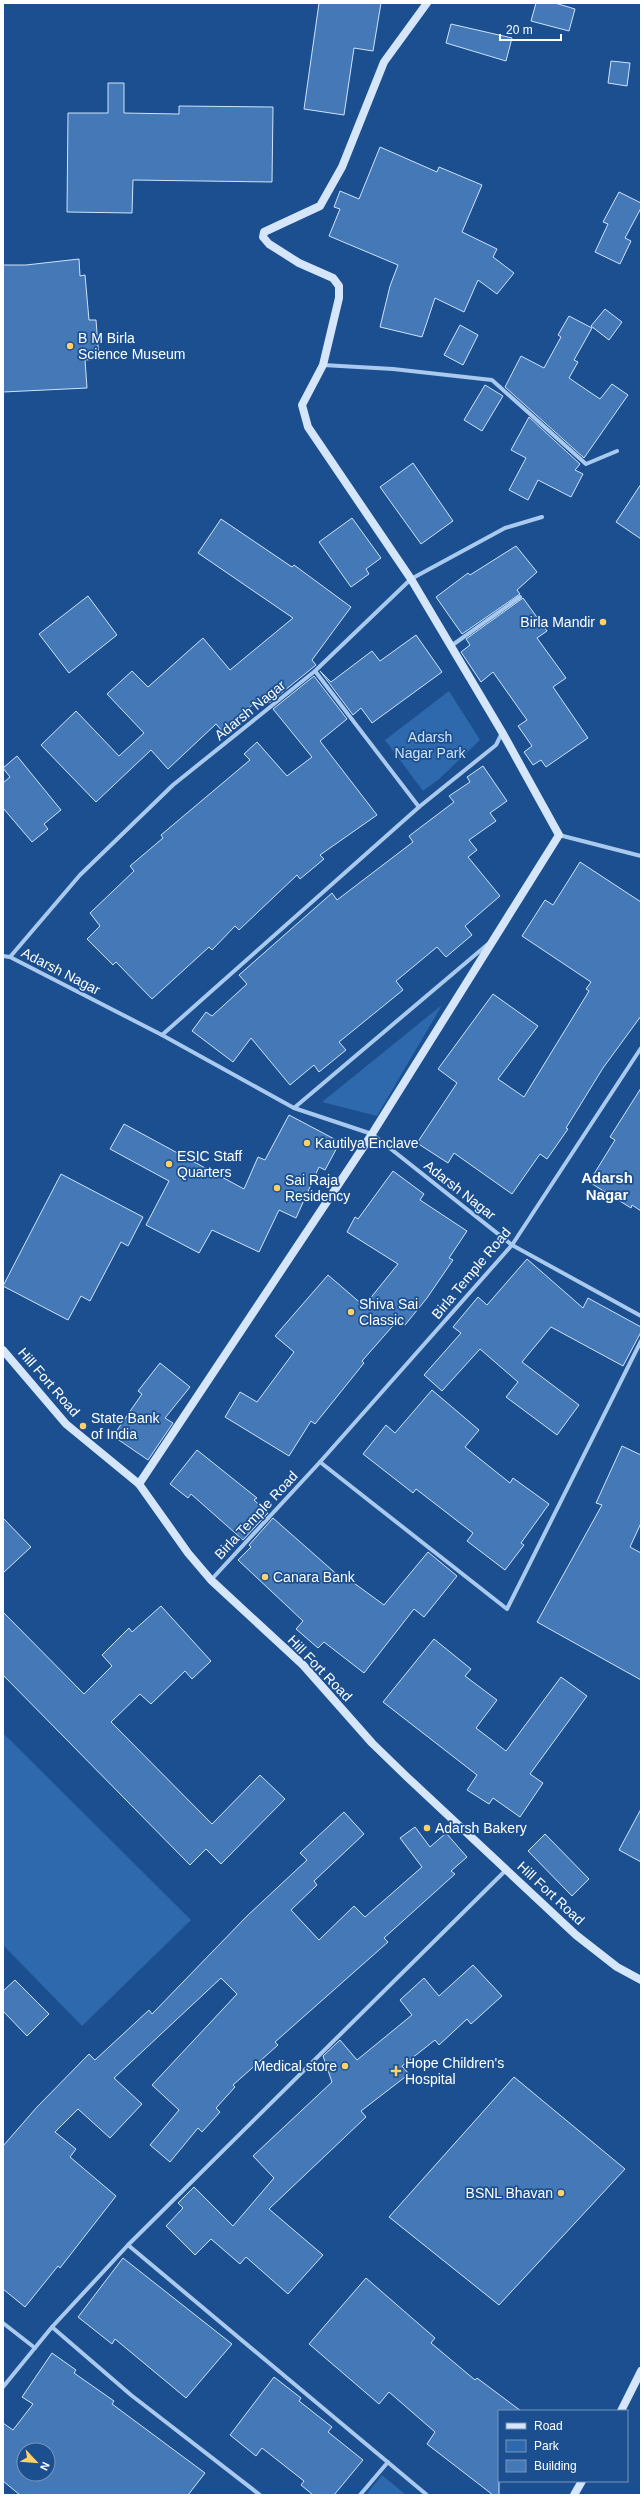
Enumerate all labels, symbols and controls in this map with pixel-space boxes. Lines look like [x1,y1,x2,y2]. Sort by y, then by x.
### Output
scale bar [500,16,561,42]
text: 20 m [506,23,533,37]
place label: B M Birla Science Museum [78,330,185,362]
marker: B M Birla Science Museum [65,341,75,351]
place label: Birla Mandir [520,614,595,630]
marker: Birla Mandir [598,617,608,627]
street label: Adarsh Nagar [211,676,289,743]
park label: Adarsh Nagar Park [395,729,466,761]
street label: Adarsh Nagar [19,944,103,998]
place label: Kautilya Enclave [315,1135,419,1151]
marker: Kautilya Enclave [302,1138,312,1148]
place label: ESIC Staff Quarters [177,1148,242,1180]
street label: Adarsh Nagar [421,1157,499,1223]
marker: ESIC Staff Quarters [164,1159,174,1169]
district label: Adarsh Nagar [581,1169,633,1203]
place label: Sai Raja Residency [285,1172,350,1204]
marker: Sai Raja Residency [272,1183,282,1193]
street label: Birla Temple Road [428,1224,514,1322]
place label: Shiva Sai Classic [359,1296,418,1328]
marker: Shiva Sai Classic [346,1307,356,1317]
street label: Hill Fort Road [15,1344,83,1420]
place label: State Bank of India [91,1410,160,1442]
marker: State Bank of India [78,1421,88,1431]
street label: Birla Temple Road [211,1468,301,1562]
place label: Canara Bank [273,1569,356,1585]
marker: Canara Bank [260,1572,270,1582]
street label: Hill Fort Road [285,1632,355,1704]
place label: Adarsh Bakery [435,1820,527,1836]
marker: Adarsh Bakery [422,1823,432,1833]
street label: Hill Fort Road [514,1858,588,1928]
place label: Hope Children's Hospital [405,2055,504,2087]
place label: Medical store [254,2058,337,2074]
marker: Medical store [340,2061,350,2071]
marker: Hope Children's Hospital [390,2065,402,2077]
place label: BSNL Bhavan [466,2185,553,2201]
marker: BSNL Bhavan [556,2188,566,2198]
legend [498,2410,628,2482]
text: Road [534,2419,563,2433]
text: Park [534,2439,560,2453]
north arrow [16,2442,56,2482]
text: Building [534,2459,577,2473]
text: N [38,2460,52,2473]

